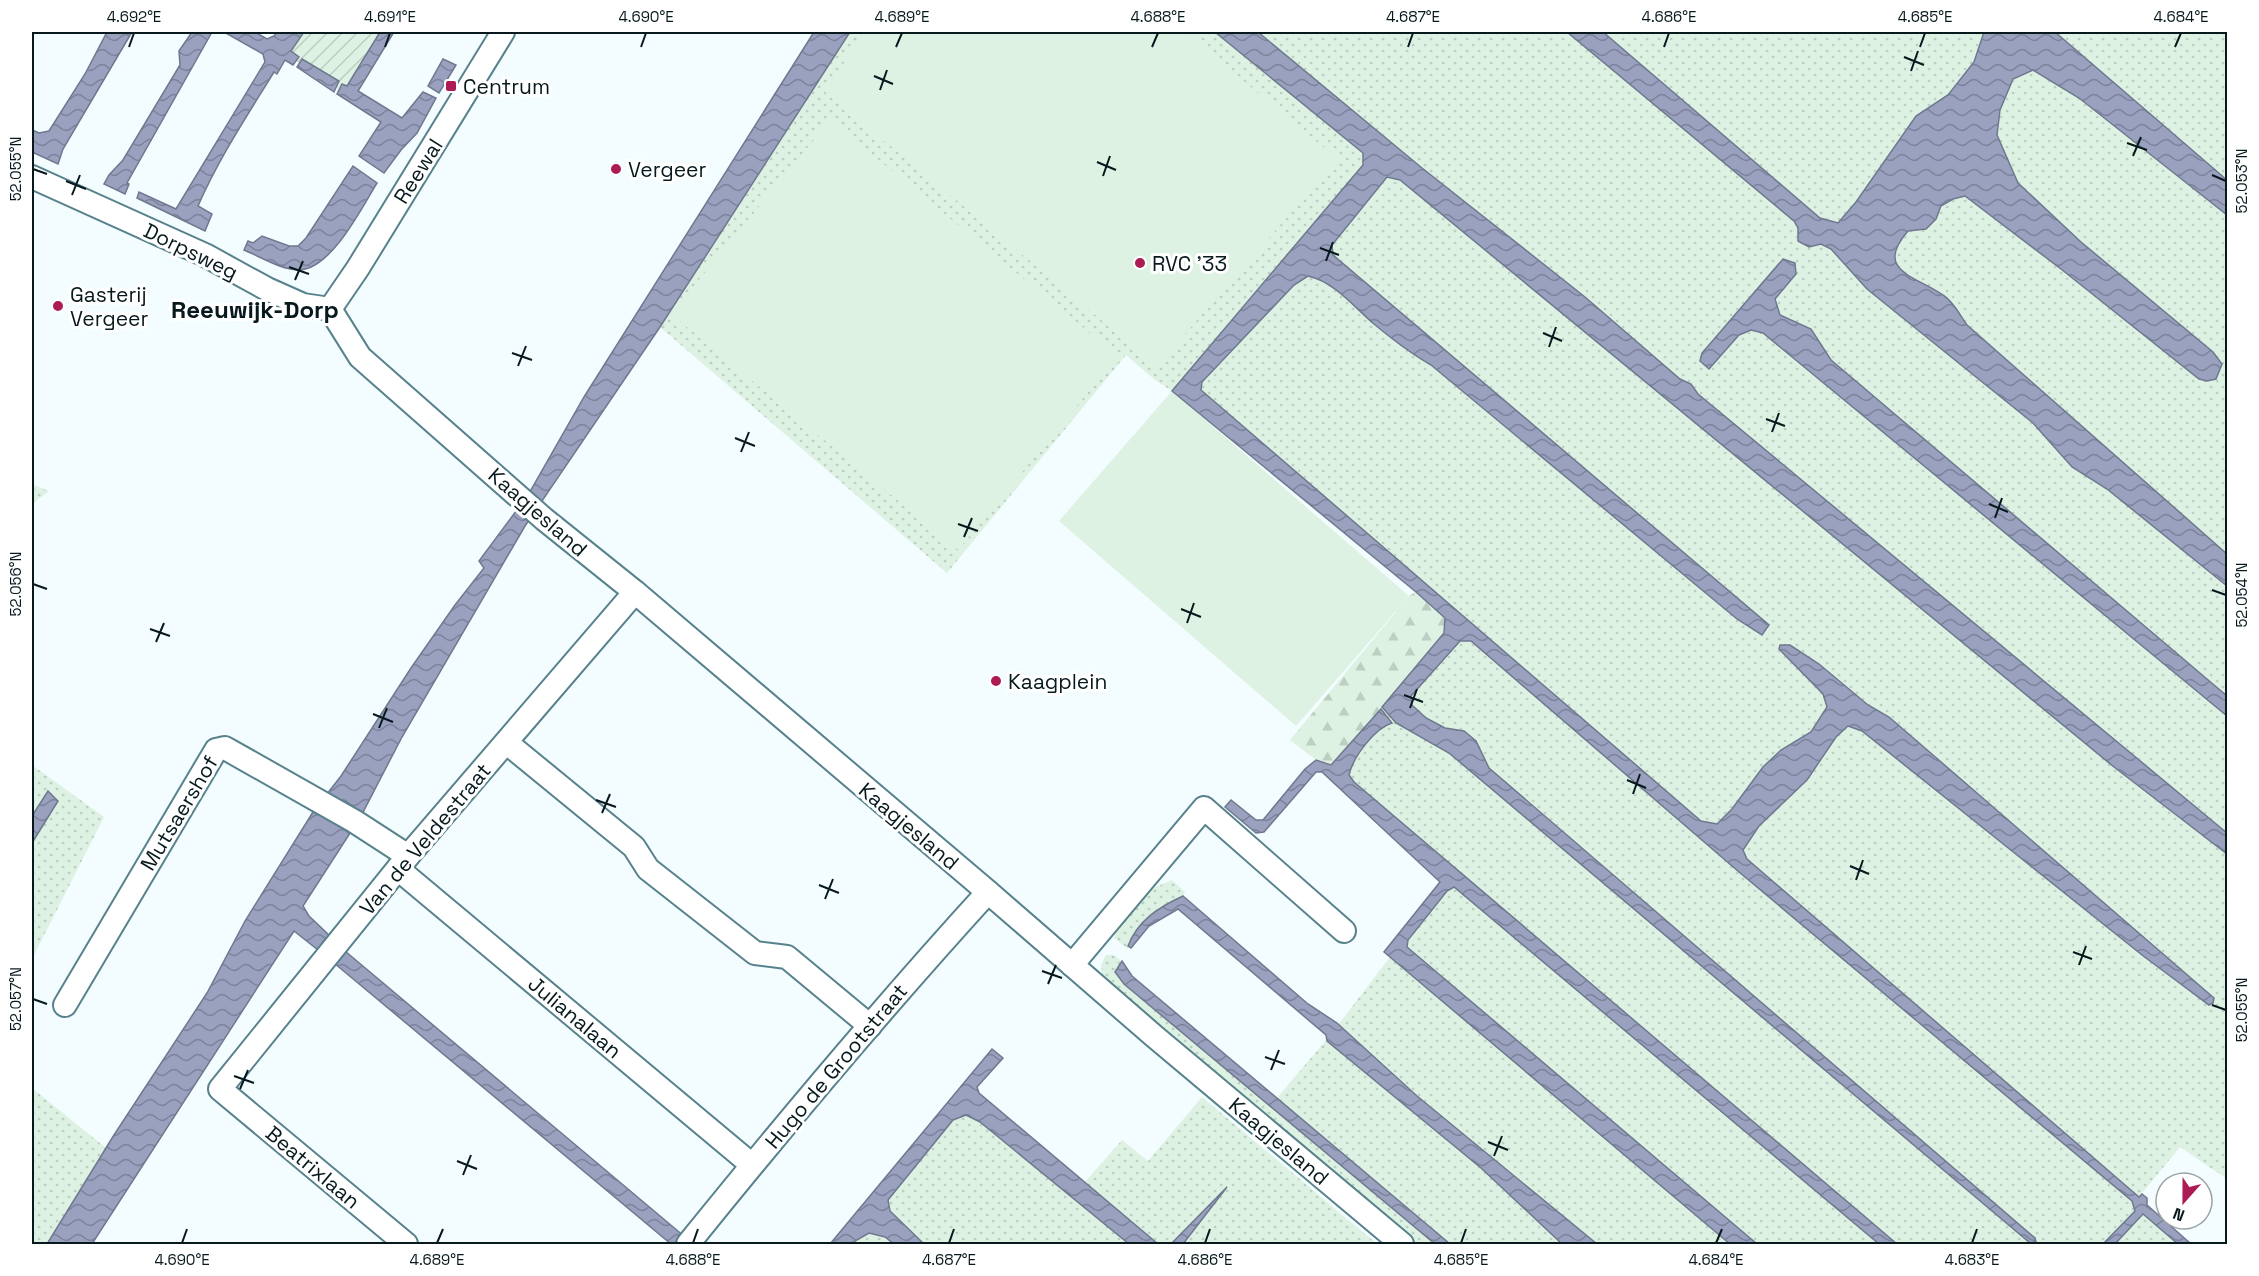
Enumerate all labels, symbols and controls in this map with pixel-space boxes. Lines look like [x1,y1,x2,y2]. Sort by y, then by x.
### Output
text: 4.692°E [107,7,161,26]
text: 4.691°E [364,7,416,26]
text: 4.690°E [618,7,674,26]
text: 4.689°E [875,7,929,26]
text: 4.688°E [1130,7,1186,26]
text: 4.687°E [1386,7,1440,26]
text: 4.686°E [1642,7,1696,26]
text: 4.685°E [1898,7,1952,26]
text: 4.684°E [2153,7,2209,26]
place label: Centrum [463,73,550,100]
marker: Centrum [444,79,458,93]
street label: Reewal [388,133,448,209]
text: 52.055°N [6,137,25,201]
text: 52.053°N [2232,149,2251,213]
place label: Vergeer [628,156,707,183]
marker: Vergeer [609,162,623,176]
street label: Dorpsweg [139,217,243,285]
place label: RVC '33 [1152,250,1227,277]
marker: RVC '33 [1133,256,1147,270]
place label: Gasterij Vergeer [70,281,149,332]
district label: Reeuwijk-Dorp [171,294,339,325]
marker: Gasterij Vergeer [51,299,65,313]
street label: Kaagjesland [483,462,593,562]
text: 52.056°N [6,552,25,616]
text: 52.054°N [2232,562,2251,628]
place label: Kaagplein [1008,668,1107,695]
marker: Kaagplein [989,674,1003,688]
street label: Mutsaershof [134,751,224,875]
street label: Van de Veldestraat [353,757,497,921]
street label: Kaagjesland [853,776,965,876]
text: 52.057°N [6,967,25,1031]
street label: Julianalaan [523,970,627,1064]
street label: Hugo de Grootstraat [759,978,913,1154]
text: 52.055°N [2232,978,2251,1042]
street label: Kaagjesland [1223,1091,1335,1191]
street label: Beatrixlaan [260,1120,366,1214]
north arrow [2154,1171,2214,1231]
text: N [2170,1203,2188,1226]
text: 4.690°E [154,1250,210,1269]
text: 4.689°E [410,1250,464,1269]
text: 4.688°E [665,1250,721,1269]
text: 4.687°E [922,1250,976,1269]
text: 4.686°E [1178,1250,1232,1269]
text: 4.685°E [1434,1250,1488,1269]
text: 4.684°E [1688,1250,1744,1269]
text: 4.683°E [1945,1250,1999,1269]

